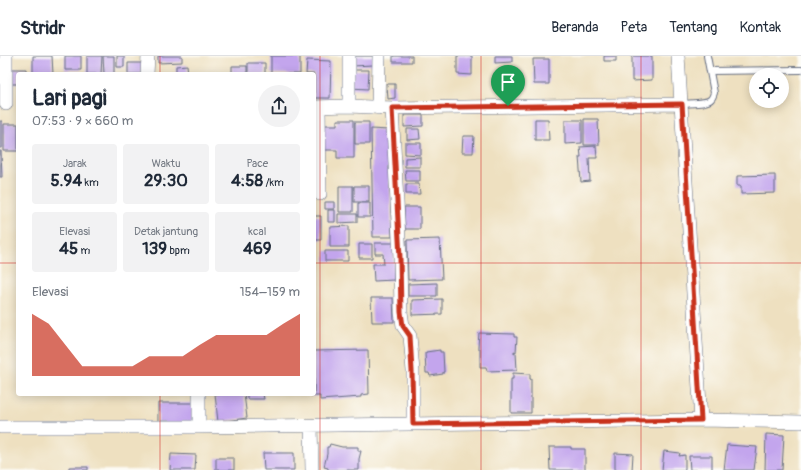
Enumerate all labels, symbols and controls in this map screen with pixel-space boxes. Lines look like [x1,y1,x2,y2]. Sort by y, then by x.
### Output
text: Stridr [20,16,65,40]
text: Beranda [551,19,599,36]
text: Peta [621,19,647,36]
text: Tentang [669,19,717,36]
text: Kontak [739,19,781,36]
pin [491,65,525,106]
map controls [749,68,789,108]
button: locate [749,68,789,108]
icon: arrive [497,71,519,93]
text: Lari pagi [32,84,107,112]
button: share [258,85,300,127]
text: 07:53 · 9 × 660 m [32,113,133,129]
text: Jarak [63,157,87,170]
text: Waktu [151,157,181,170]
text: Pace [246,157,268,170]
text: 5.94 [51,170,82,191]
text: 29:30 [144,170,188,191]
text: 4:58 [231,170,263,191]
text: km [82,176,99,189]
text: /km [263,176,284,189]
text: Elevasi [59,225,90,238]
text: Detak jantung [134,225,198,238]
text: kcal [248,225,266,238]
text: 45 [59,238,78,259]
text: 139 [142,238,167,259]
text: 469 [243,238,272,259]
text: m [78,244,90,257]
text: bpm [167,244,190,257]
text: Elevasi [32,284,68,300]
text: 154–159 m [239,284,300,300]

